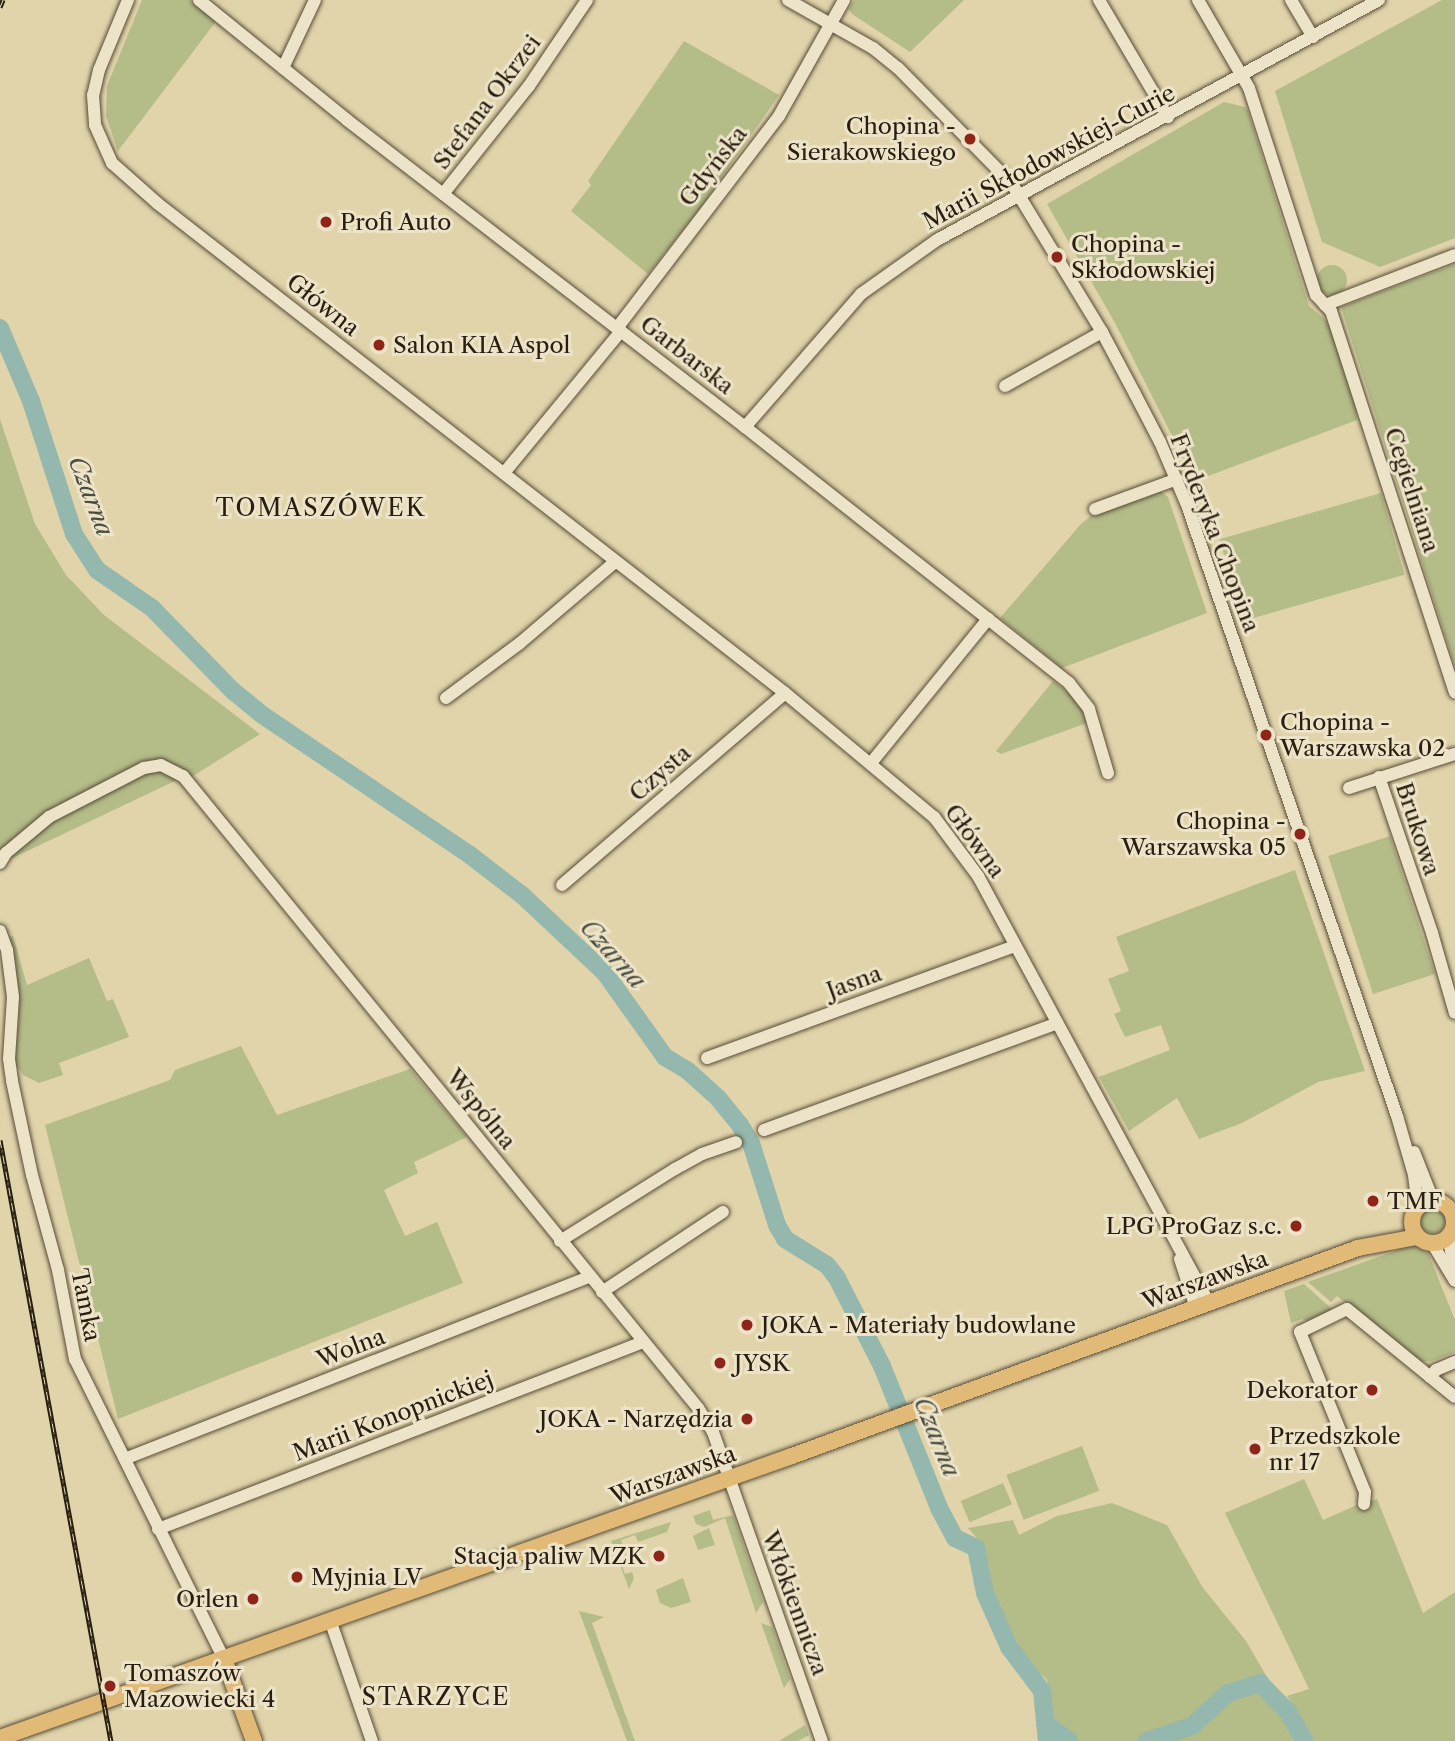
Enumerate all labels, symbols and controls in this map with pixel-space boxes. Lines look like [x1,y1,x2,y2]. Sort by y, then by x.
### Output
street label: Stefana Okrzei [427,29,547,175]
street label: Marii Skłodowskiej-Curie [918,79,1180,235]
place label: Chopina - Sierakowskiego [787,112,956,166]
street label: Gdyńska [673,120,753,212]
marker: Chopina - Sierakowskiego [962,131,978,147]
place label: Profi Auto [340,208,452,236]
marker: Profi Auto [318,214,334,230]
place label: Chopina - Skłodowskiej [1071,230,1215,284]
marker: Chopina - Skłodowskiej [1049,249,1065,265]
street label: Główna [281,268,365,342]
street label: Garbarska [635,310,739,400]
place label: Salon KIA Aspol [393,331,572,359]
marker: Salon KIA Aspol [371,337,387,353]
street label: Cegielniana [1379,424,1445,556]
street label: Fryderyka Chopina [1164,430,1266,636]
water label: Czarna [63,452,119,540]
district label: TOMASZÓWEK [217,494,425,522]
place label: Chopina - Warszawska 02 [1280,708,1446,762]
marker: Chopina - Warszawska 02 [1258,727,1274,743]
street label: Czysta [624,739,696,807]
street label: Brukowa [1390,779,1446,879]
street label: Główna [939,799,1011,883]
place label: Chopina - Warszawska 05 [1121,807,1286,861]
marker: Chopina - Warszawska 05 [1292,826,1308,842]
water label: Czarna [574,913,652,995]
street label: Jasna [823,959,885,1005]
street label: Wspólna [440,1063,522,1155]
place label: TMF [1387,1187,1442,1215]
marker: TMF [1365,1193,1381,1209]
place label: LPG ProGaz s.c. [1106,1212,1282,1240]
marker: LPG ProGaz s.c. [1288,1218,1304,1234]
street label: Warszawska [1138,1244,1272,1316]
street label: Tamka [65,1266,107,1344]
place label: JOKA - Materiały budowlane [761,1311,1077,1339]
marker: JOKA - Materiały budowlane [739,1317,755,1333]
street label: Wolna [313,1322,389,1374]
place label: JYSK [734,1349,790,1377]
marker: JYSK [712,1355,728,1371]
street label: Marii Konopnickiej [289,1365,497,1467]
place label: Dekorator [1246,1376,1358,1404]
marker: Dekorator [1364,1382,1380,1398]
water label: Czarna [908,1393,966,1481]
place label: JOKA - Narzędzia [538,1405,733,1433]
marker: JOKA - Narzędzia [739,1411,755,1427]
place label: Przedszkole nr 17 [1269,1422,1401,1476]
street label: Warszawska [606,1439,740,1511]
marker: Przedszkole nr 17 [1247,1441,1263,1457]
street label: Włókiennicza [756,1527,834,1679]
place label: Stacja paliw MZK [452,1542,645,1570]
marker: Stacja paliw MZK [651,1548,667,1564]
place label: Myjnia LV [311,1563,422,1591]
marker: Myjnia LV [289,1569,305,1585]
place label: Orlen [176,1585,239,1613]
marker: Orlen [245,1591,261,1607]
place label: Tomaszów Mazowiecki 4 [124,1659,275,1713]
marker: Tomaszów Mazowiecki 4 [102,1678,118,1694]
district label: STARZYCE [362,1683,510,1711]

